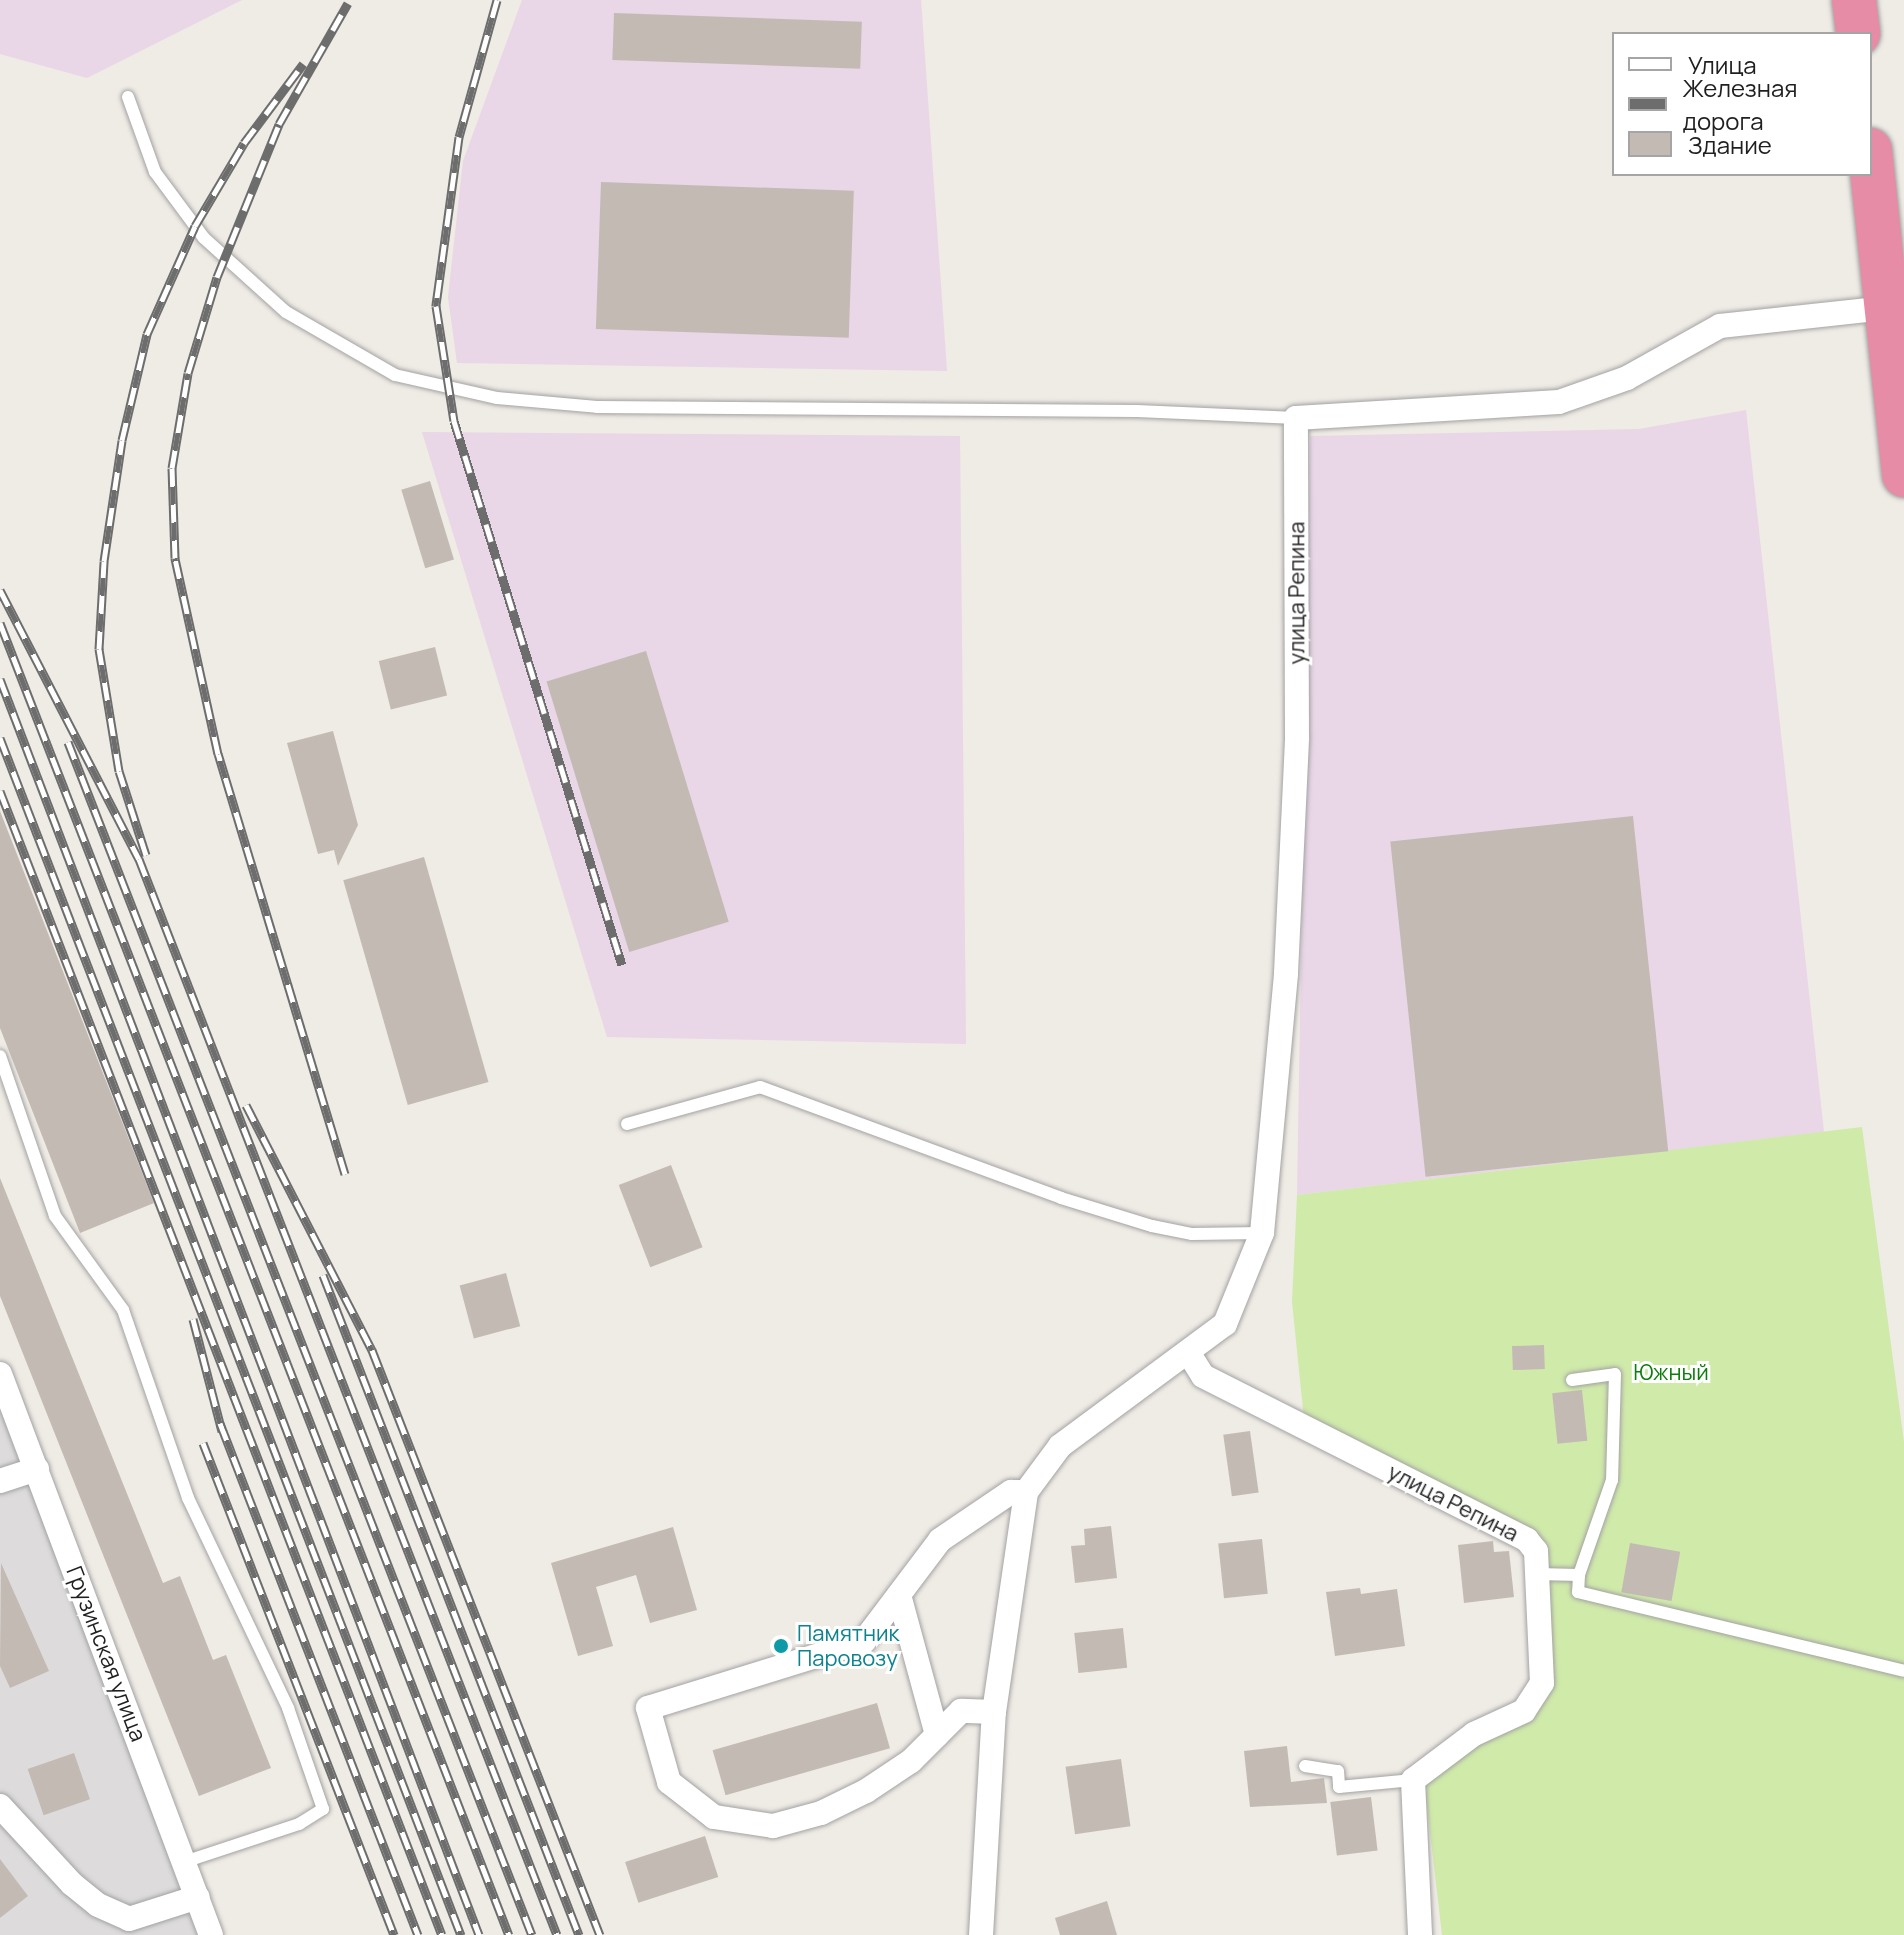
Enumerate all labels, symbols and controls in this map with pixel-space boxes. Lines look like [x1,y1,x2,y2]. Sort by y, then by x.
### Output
legend [1612,32,1872,176]
text: Улица [1688,48,1757,81]
text: Железная дорога [1683,71,1798,137]
text: Здание [1688,128,1772,161]
street label: улица Репина [1284,522,1310,664]
park label: Южный [1633,1360,1709,1386]
street label: улица Репина [1383,1459,1523,1547]
street label: Грузинская улица [60,1563,152,1745]
place label: Памятник Паровозу [797,1620,899,1672]
marker: Памятник Паровозу [772,1637,790,1655]

